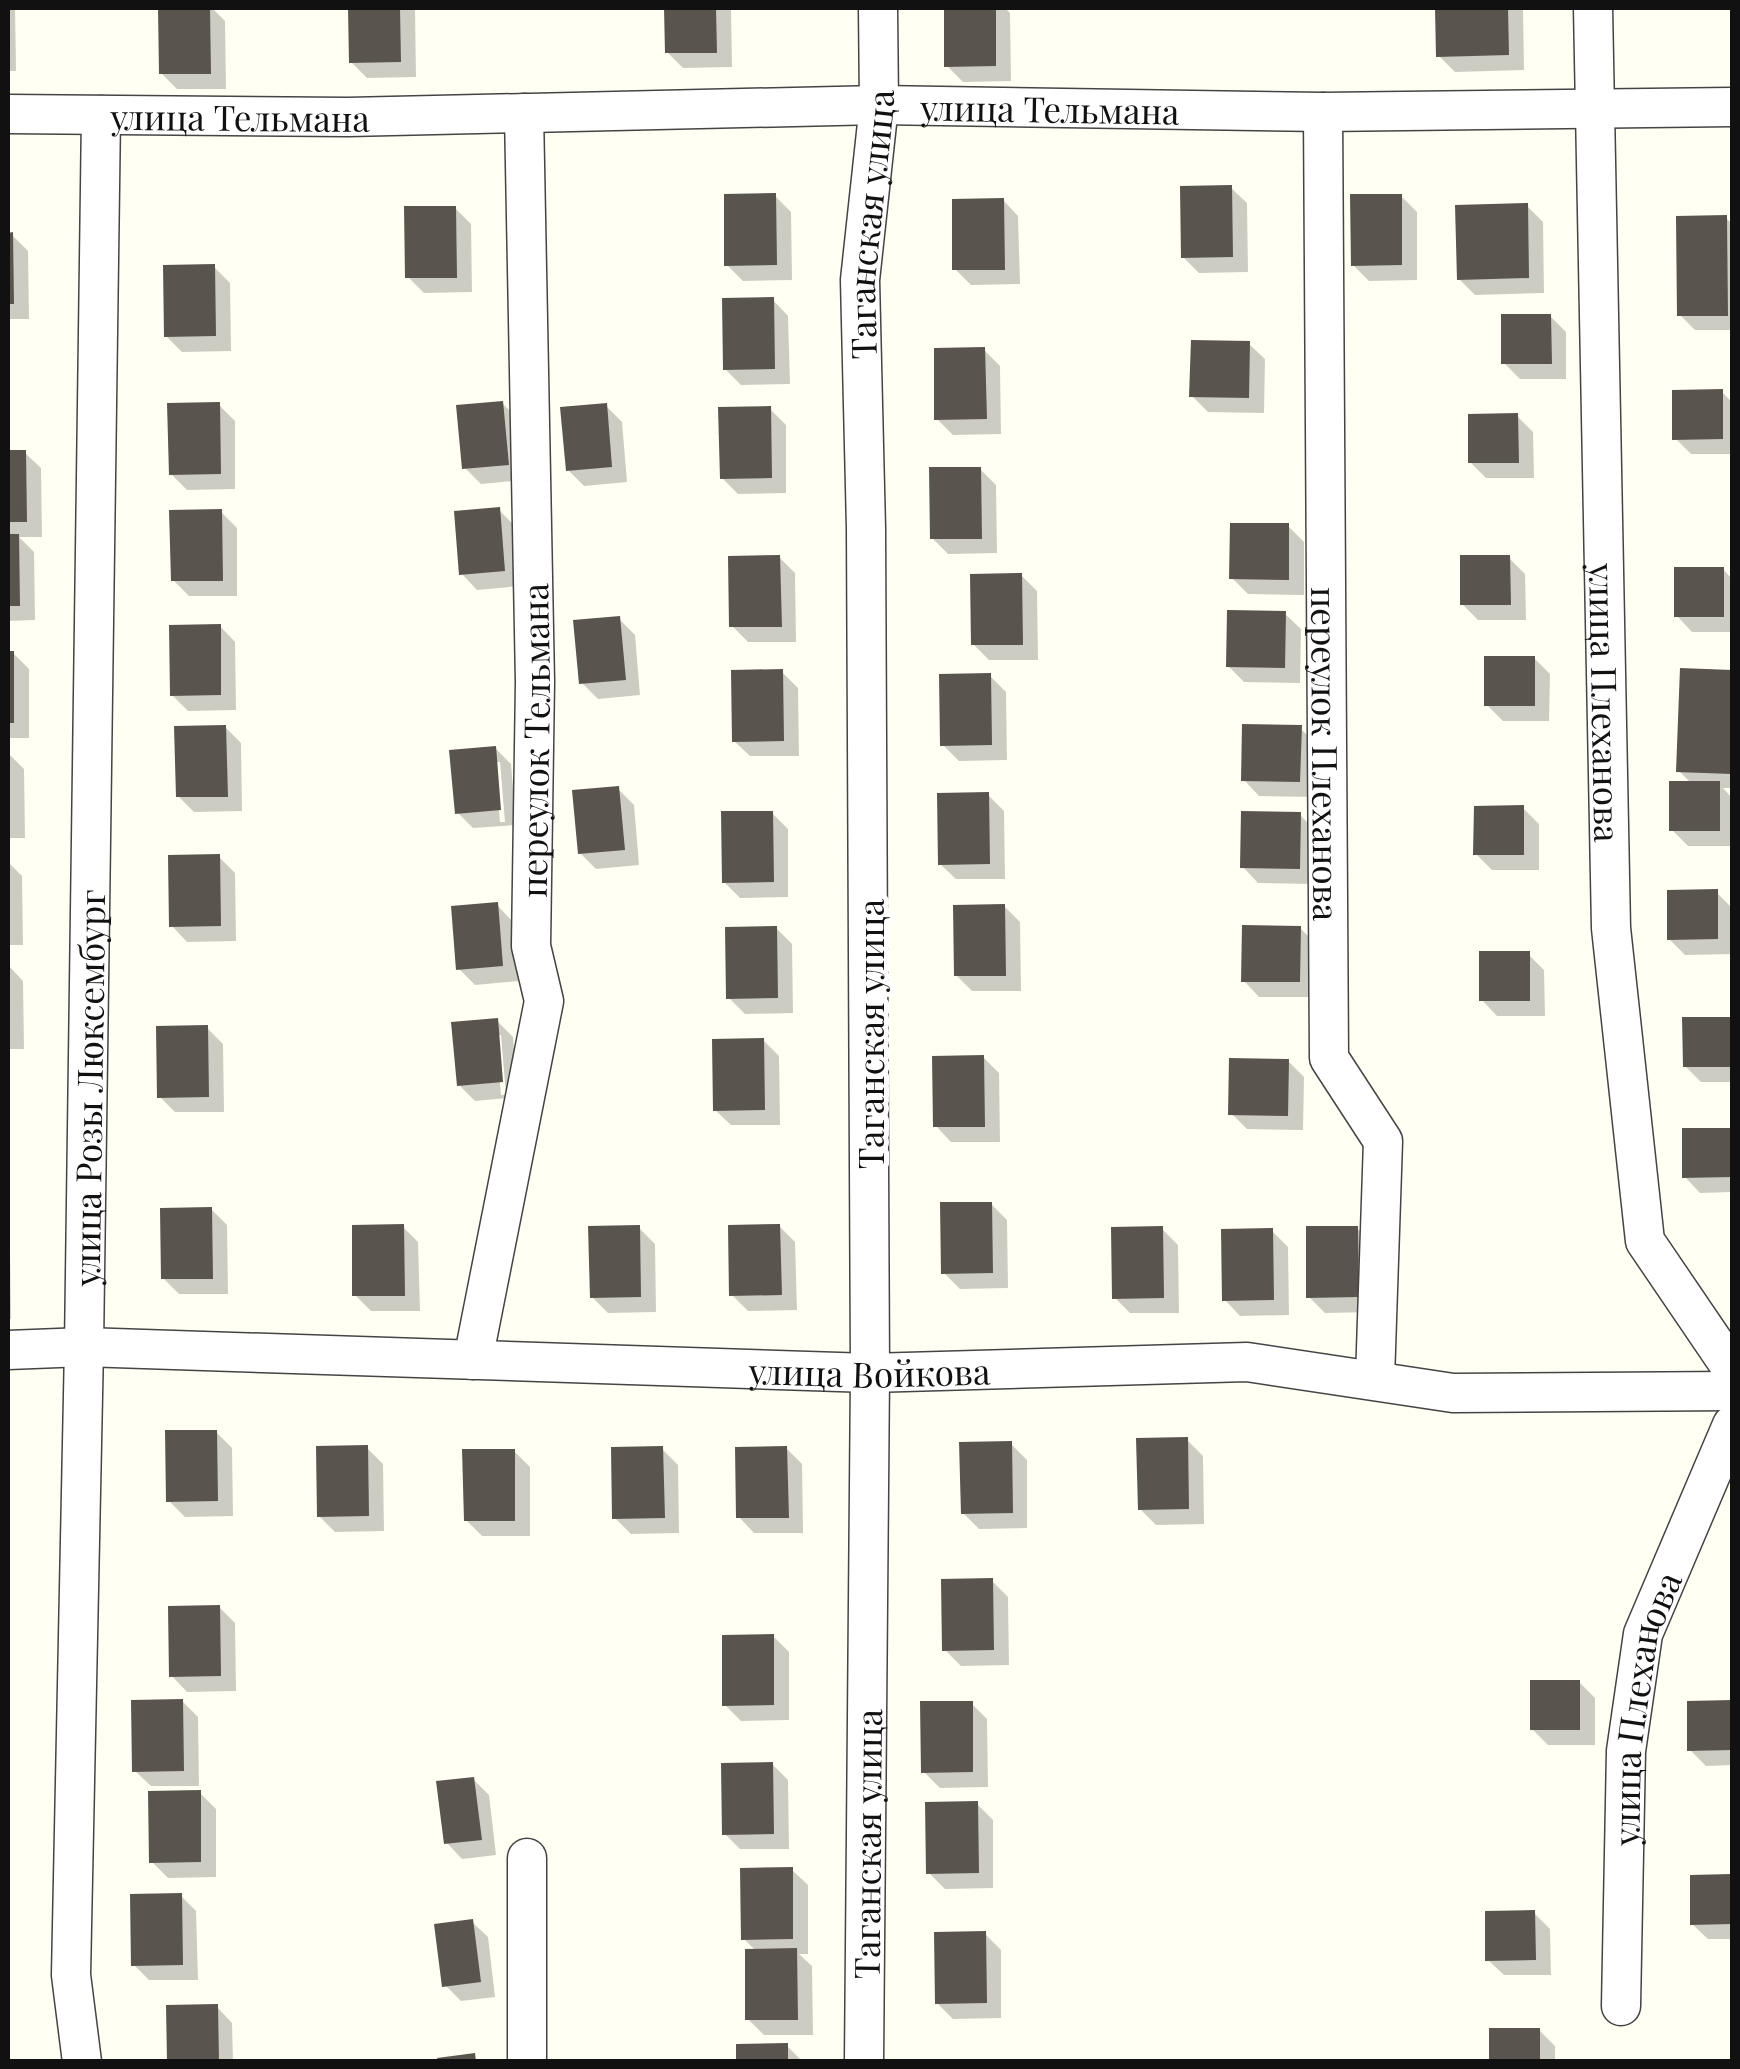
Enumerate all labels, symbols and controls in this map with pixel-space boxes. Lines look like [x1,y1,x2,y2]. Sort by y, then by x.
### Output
street label: улица Тельмана [919,82,1180,133]
street label: Таганская улица [836,89,903,360]
street label: улица Тельмана [109,91,371,141]
street label: улица Плеханова [1580,562,1633,843]
street label: переулок Тельмана [508,582,559,898]
street label: переулок Плеханова [1303,587,1352,922]
street label: улица Розы Люксембург [61,889,114,1288]
street label: Таганская улица [846,898,893,1169]
street label: улица Войкова [747,1345,991,1397]
street label: улица Плеханова [1601,1563,1691,1847]
street label: Таганская улица [841,1708,891,1979]

